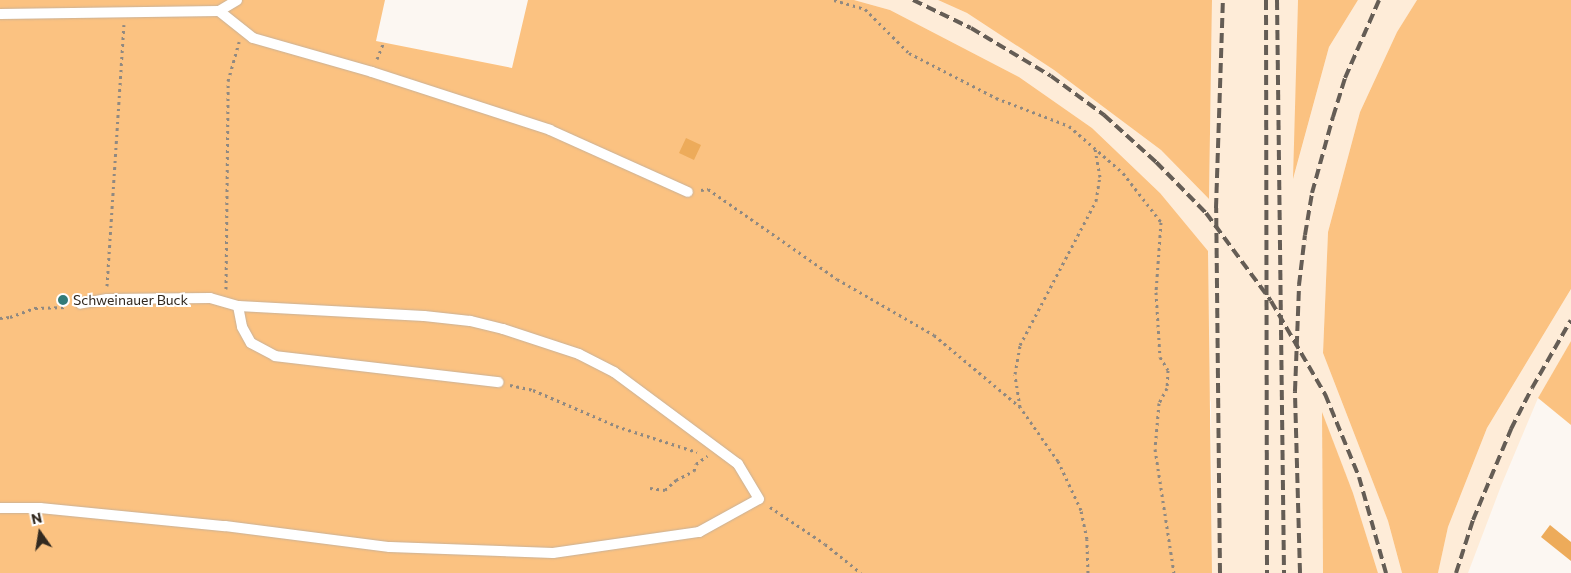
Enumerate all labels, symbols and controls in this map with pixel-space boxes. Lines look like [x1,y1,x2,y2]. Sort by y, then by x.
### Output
place label: Schweinauer Buck [73,292,188,308]
marker: Schweinauer Buck [57,294,69,306]
north arrow [15,508,65,558]
text: N [29,508,44,527]

